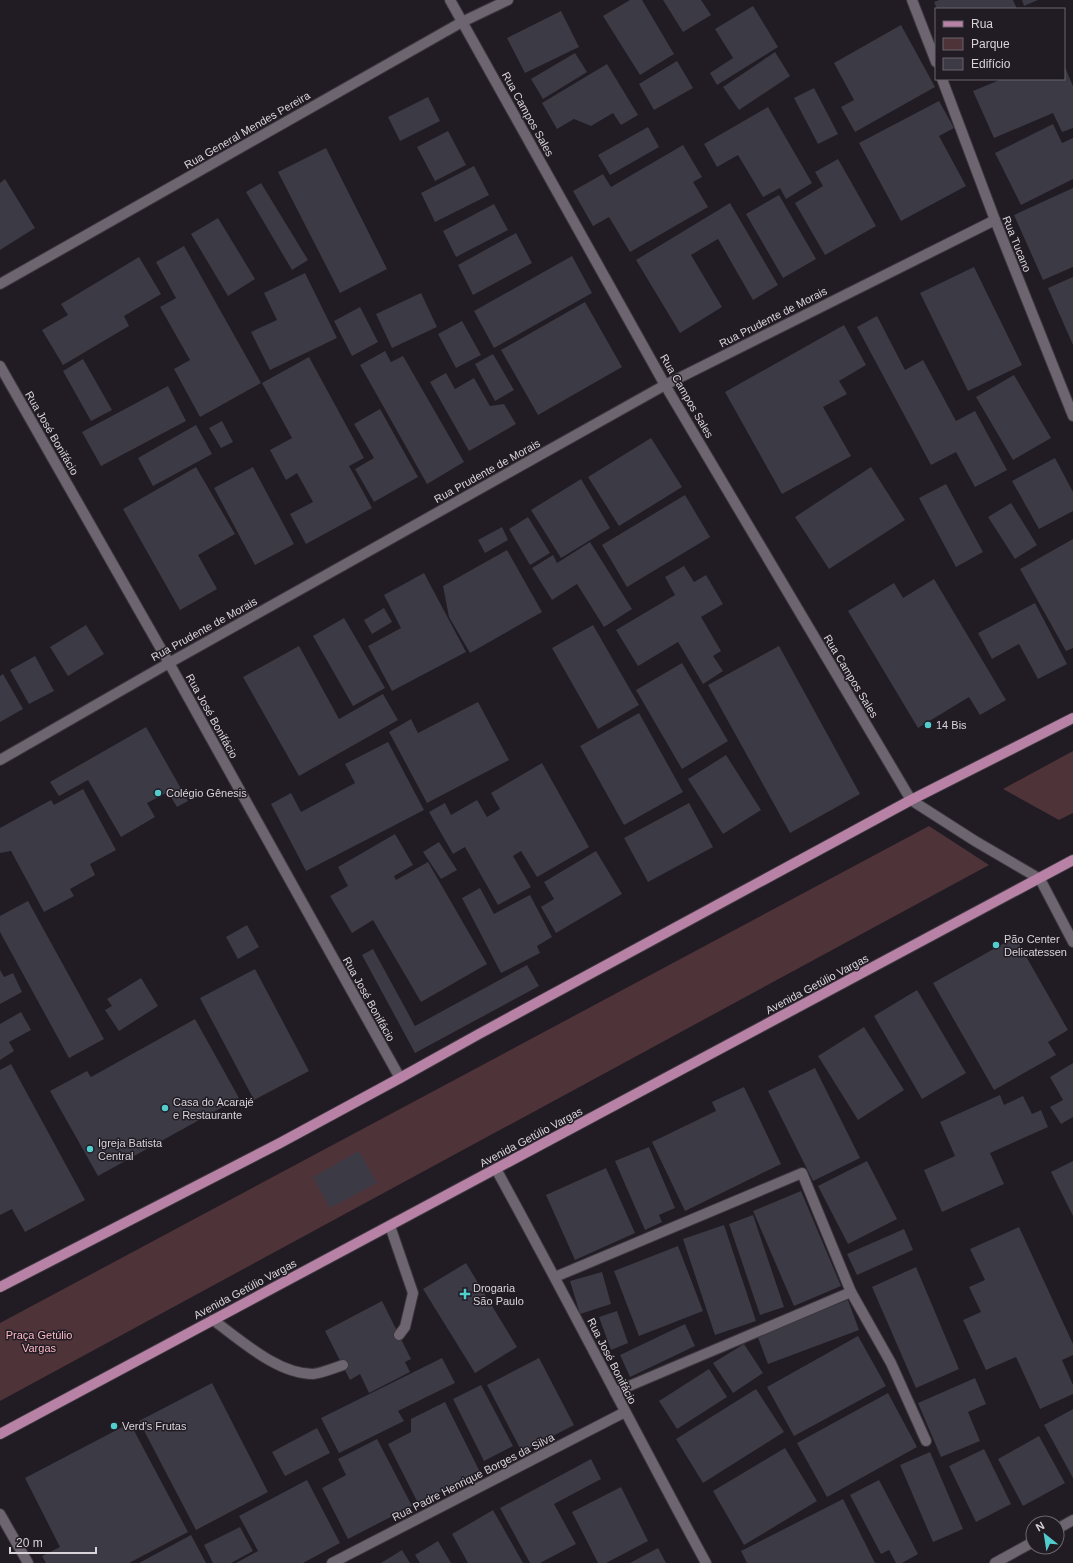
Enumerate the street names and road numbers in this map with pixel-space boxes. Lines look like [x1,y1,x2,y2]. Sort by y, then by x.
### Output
street label: Rua Campos Sales [500,70,556,159]
street label: Rua General Mendes Pereira [182,89,313,171]
street label: Rua Tucano [1000,214,1034,274]
street label: Rua Prudente de Morais [717,284,829,349]
street label: Rua Campos Sales [658,352,716,440]
street label: Rua José Bonifácio [23,389,81,477]
street label: Rua Prudente de Morais [432,437,542,505]
street label: Rua Prudente de Morais [149,595,259,663]
street label: Rua Campos Sales [821,632,881,720]
street label: Rua José Bonifácio [184,672,240,760]
street label: Avenida Getúlio Vargas [764,952,871,1016]
street label: Rua José Bonifácio [341,955,397,1043]
street label: Avenida Getúlio Vargas [478,1105,585,1169]
street label: Avenida Getúlio Vargas [192,1257,299,1321]
street label: Rua José Bonifácio [585,1316,639,1406]
street label: Rua Padre Henrique Borges da Silva [390,1430,557,1523]

